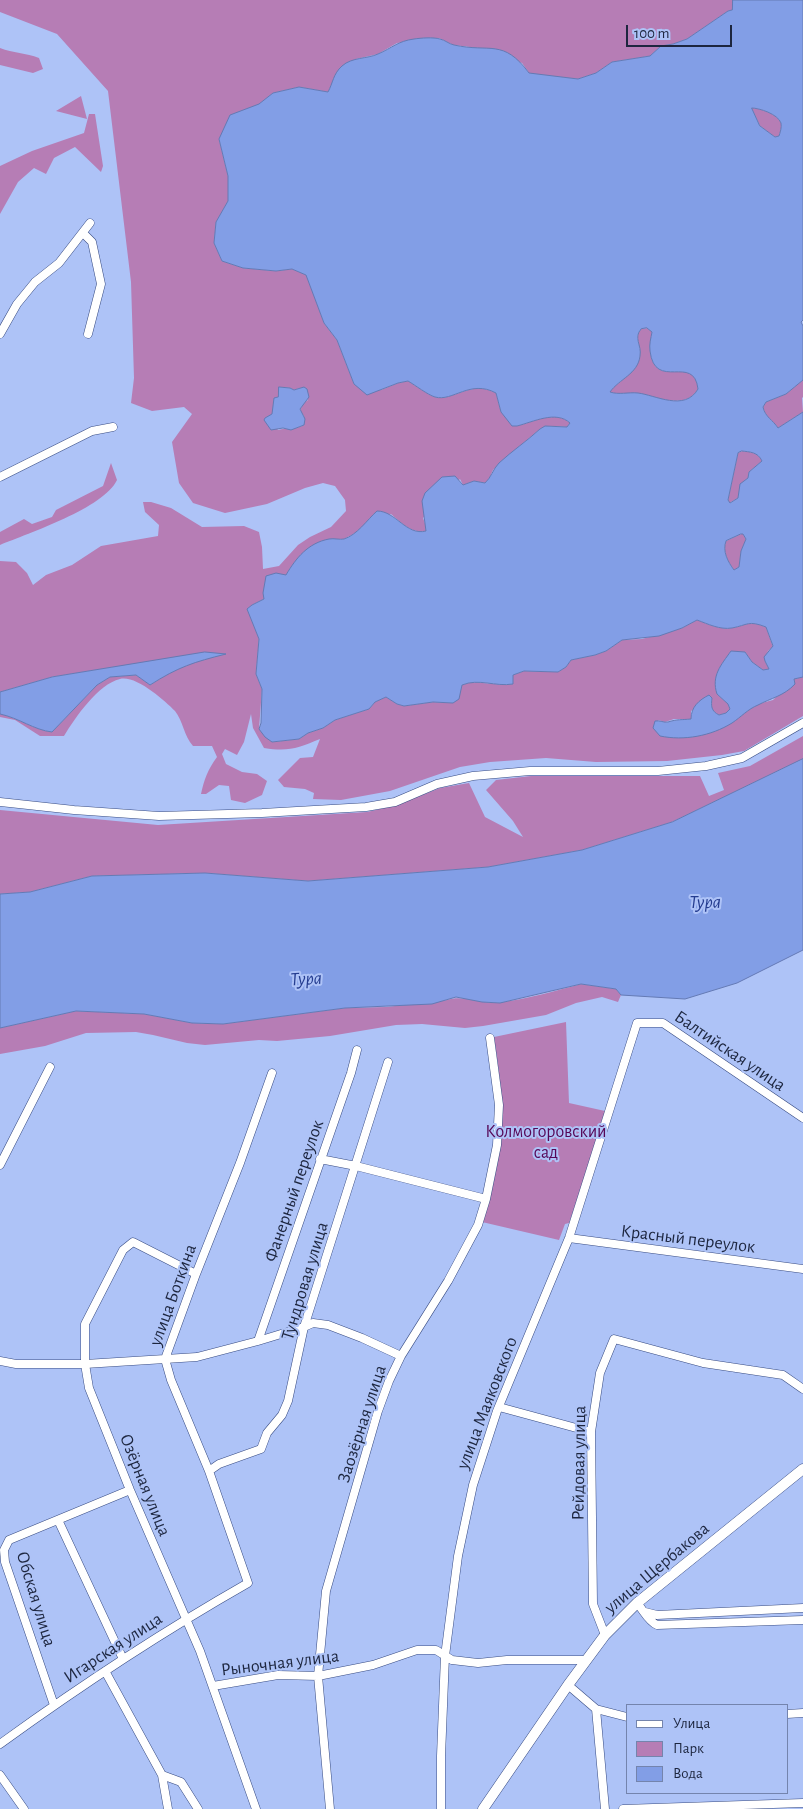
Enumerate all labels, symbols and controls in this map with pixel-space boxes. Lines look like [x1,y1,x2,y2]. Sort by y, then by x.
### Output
scale bar [628,15,734,47]
text: 100 m [634,26,669,41]
water label: Тура [689,891,721,913]
water label: Тура [290,967,322,991]
street label: Балтийская улица [670,1006,790,1096]
street label: Фанерный переулок [260,1117,328,1265]
park label: Колмогоровский сад [485,1121,607,1164]
street label: Тундровая улица [277,1220,333,1342]
street label: Красный переулок [620,1220,756,1258]
street label: улица Боткина [145,1241,201,1349]
street label: улица Маяковского [452,1334,522,1472]
street label: Заозёрная улица [333,1362,391,1486]
street label: Рейдовая улица [567,1405,591,1521]
street label: Озёрная улица [115,1431,175,1539]
street label: улица Щербакова [600,1518,714,1618]
street label: Обская улица [11,1549,61,1649]
street label: Игарская улица [60,1608,166,1688]
street label: Рыночная улица [220,1645,340,1681]
legend [626,1704,788,1794]
text: Улица [673,1716,710,1731]
text: Парк [673,1741,704,1756]
text: Вода [673,1766,703,1781]

